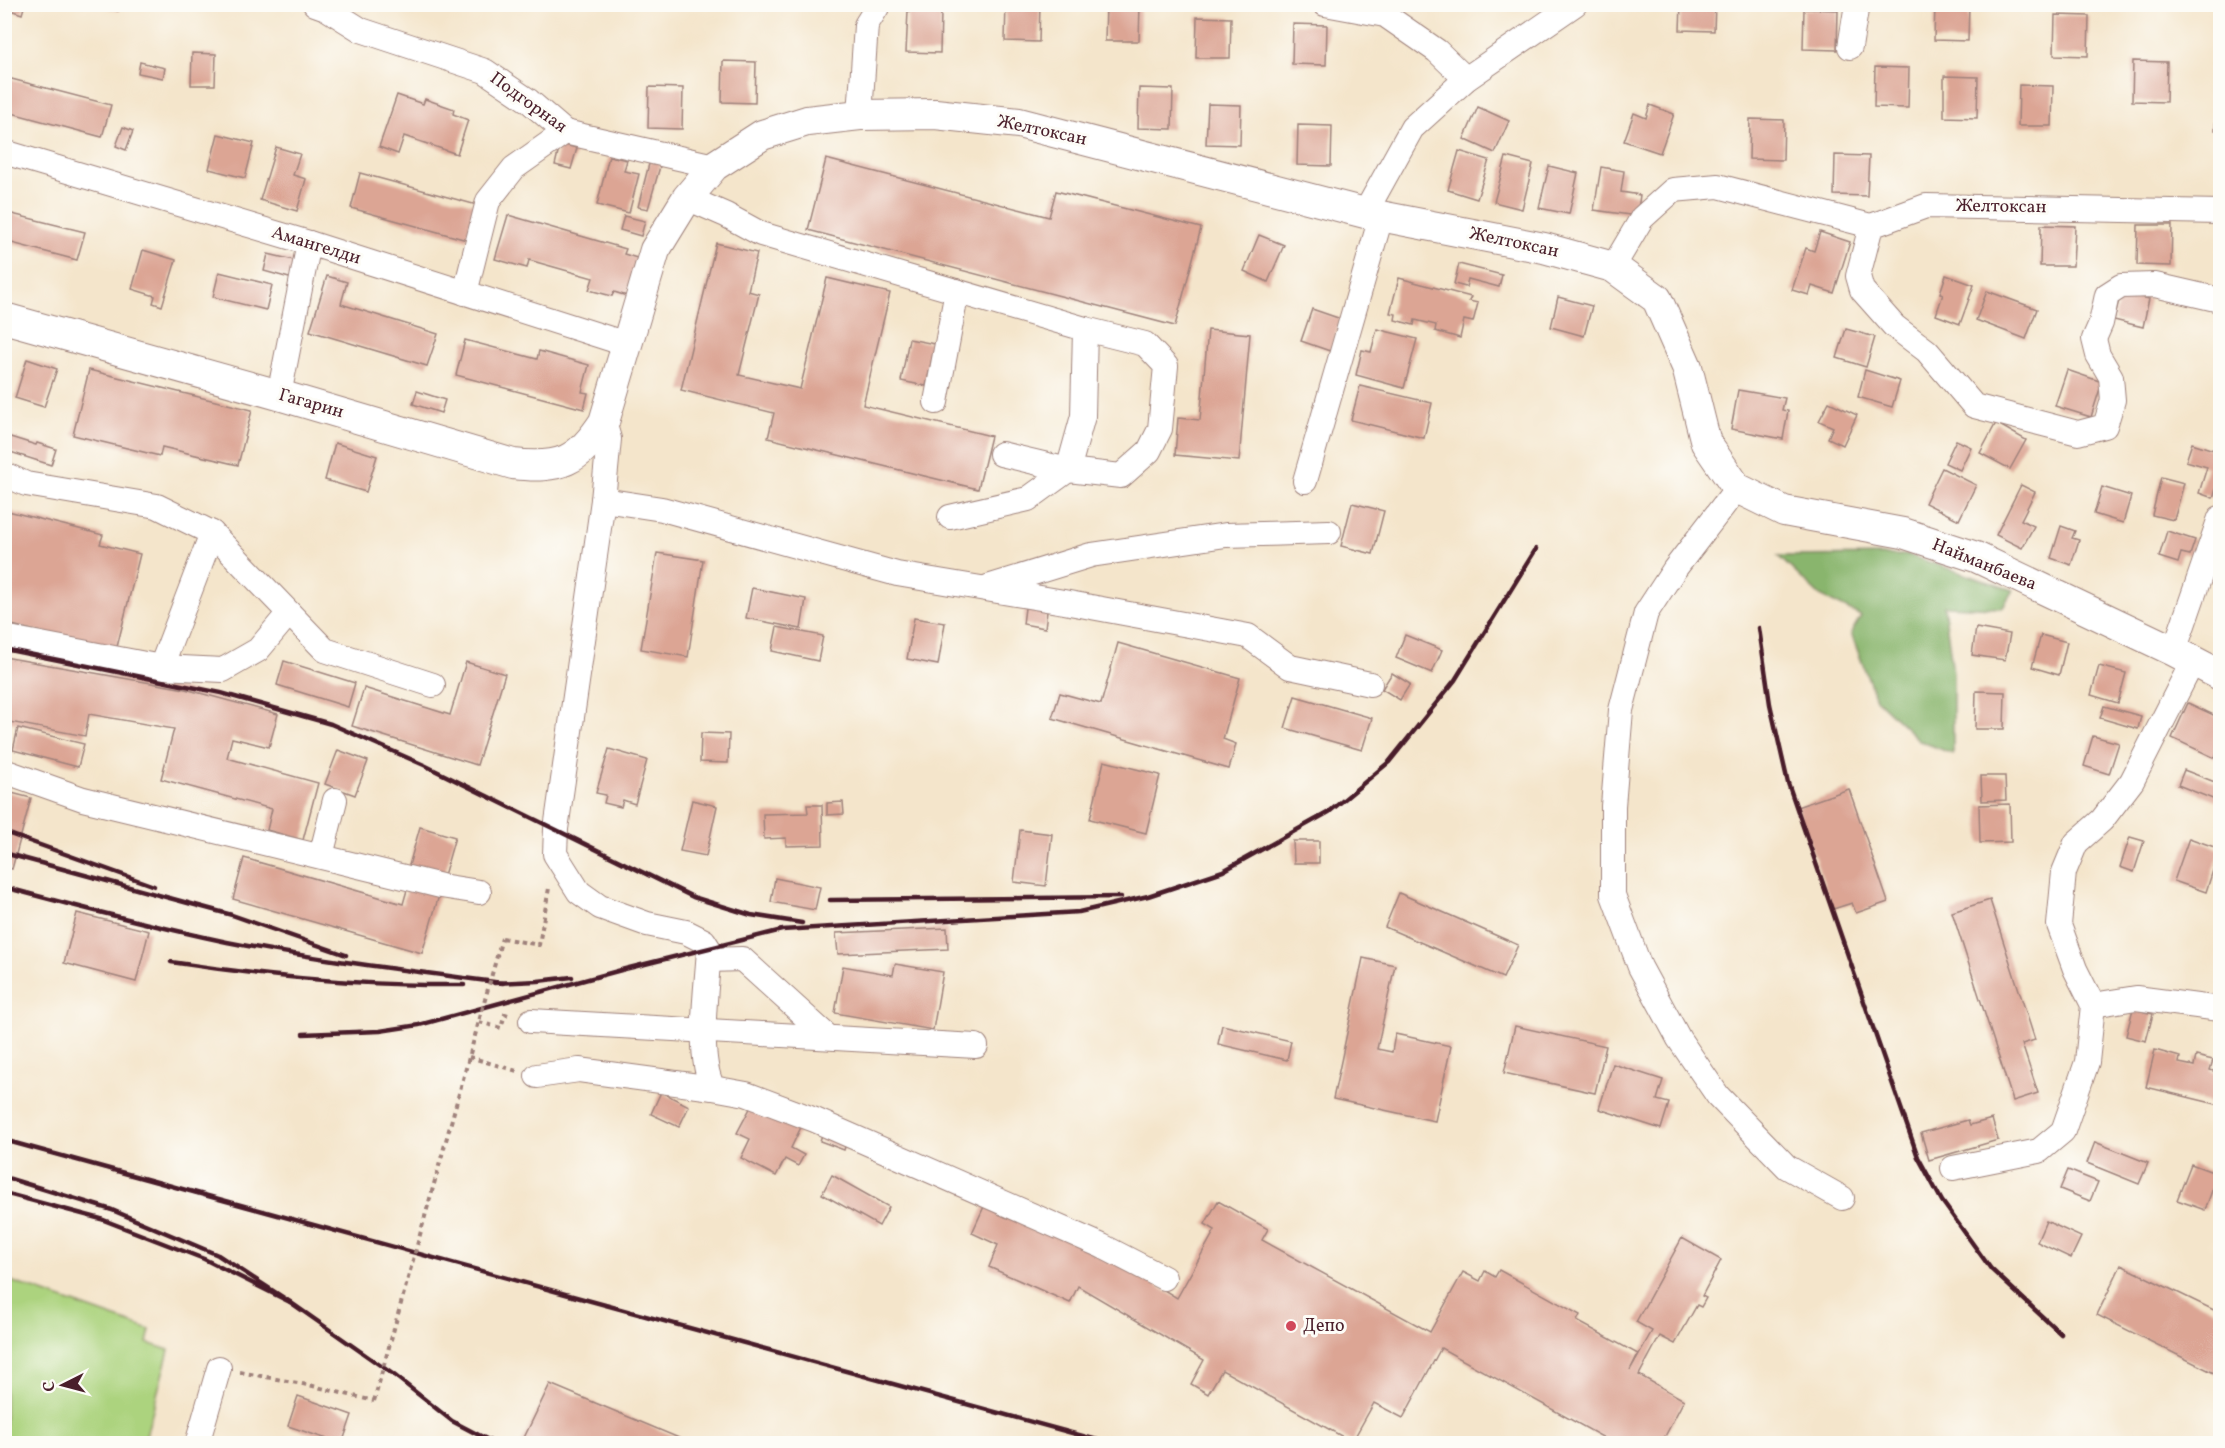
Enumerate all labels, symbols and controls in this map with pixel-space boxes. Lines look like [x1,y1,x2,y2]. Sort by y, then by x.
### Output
street label: Подгорная [484,66,572,140]
street label: Желтоксан [995,109,1089,153]
street label: Желтоксан [1955,194,2047,220]
street label: Амангелди [268,221,364,271]
street label: Желтоксан [1467,221,1561,265]
street label: Гагарин [276,383,346,425]
street label: Найманбаева [1928,533,2040,597]
place label: Депо [1303,1314,1345,1339]
marker: Депо [1284,1319,1298,1333]
north arrow [33,1355,93,1415]
text: С [39,1380,62,1393]

